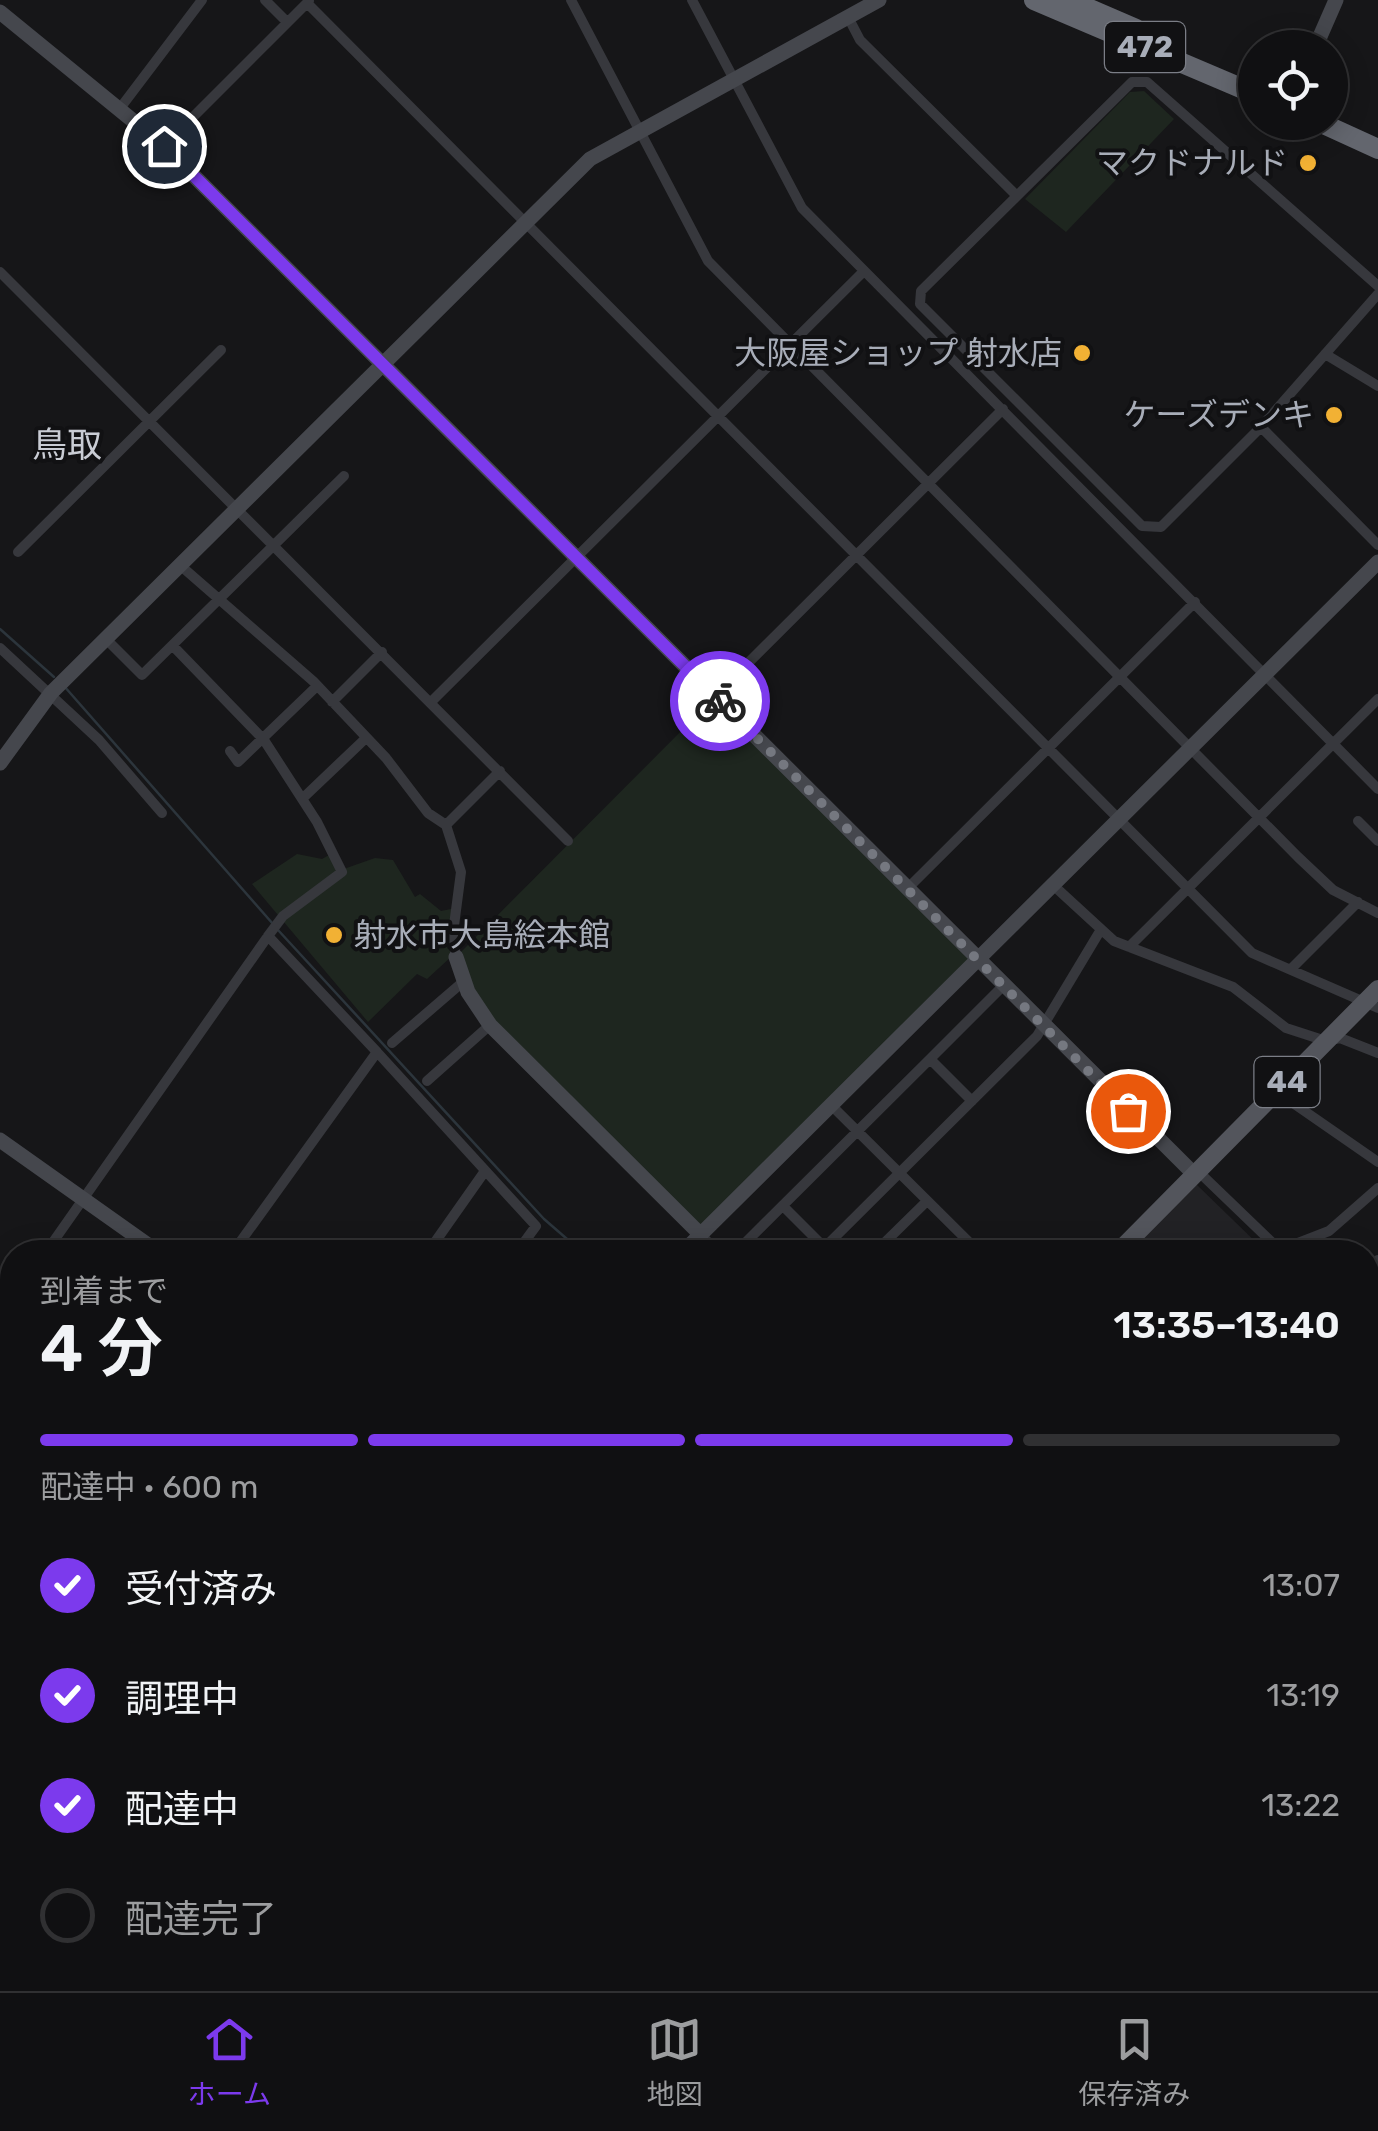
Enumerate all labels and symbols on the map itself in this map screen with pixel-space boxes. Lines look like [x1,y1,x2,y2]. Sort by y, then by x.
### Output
road number: 472 [1105,22,1185,72]
pin [122,104,207,189]
place label: マクドナルド [1096,144,1288,182]
marker: マクドナルド [1297,152,1319,174]
place label: 大阪屋ショップ 射水店 [734,334,1062,372]
marker: 大阪屋ショップ 射水店 [1071,342,1093,364]
place label: ケーズデンキ [1124,396,1314,434]
marker: ケーズデンキ [1323,404,1345,426]
district label: 鳥取 [32,424,102,466]
courier [670,651,770,751]
place label: 射水市大島絵本館 [354,916,610,954]
marker: 射水市大島絵本館 [323,924,345,946]
road number: 44 [1254,1057,1320,1107]
pin [1086,1069,1171,1154]

